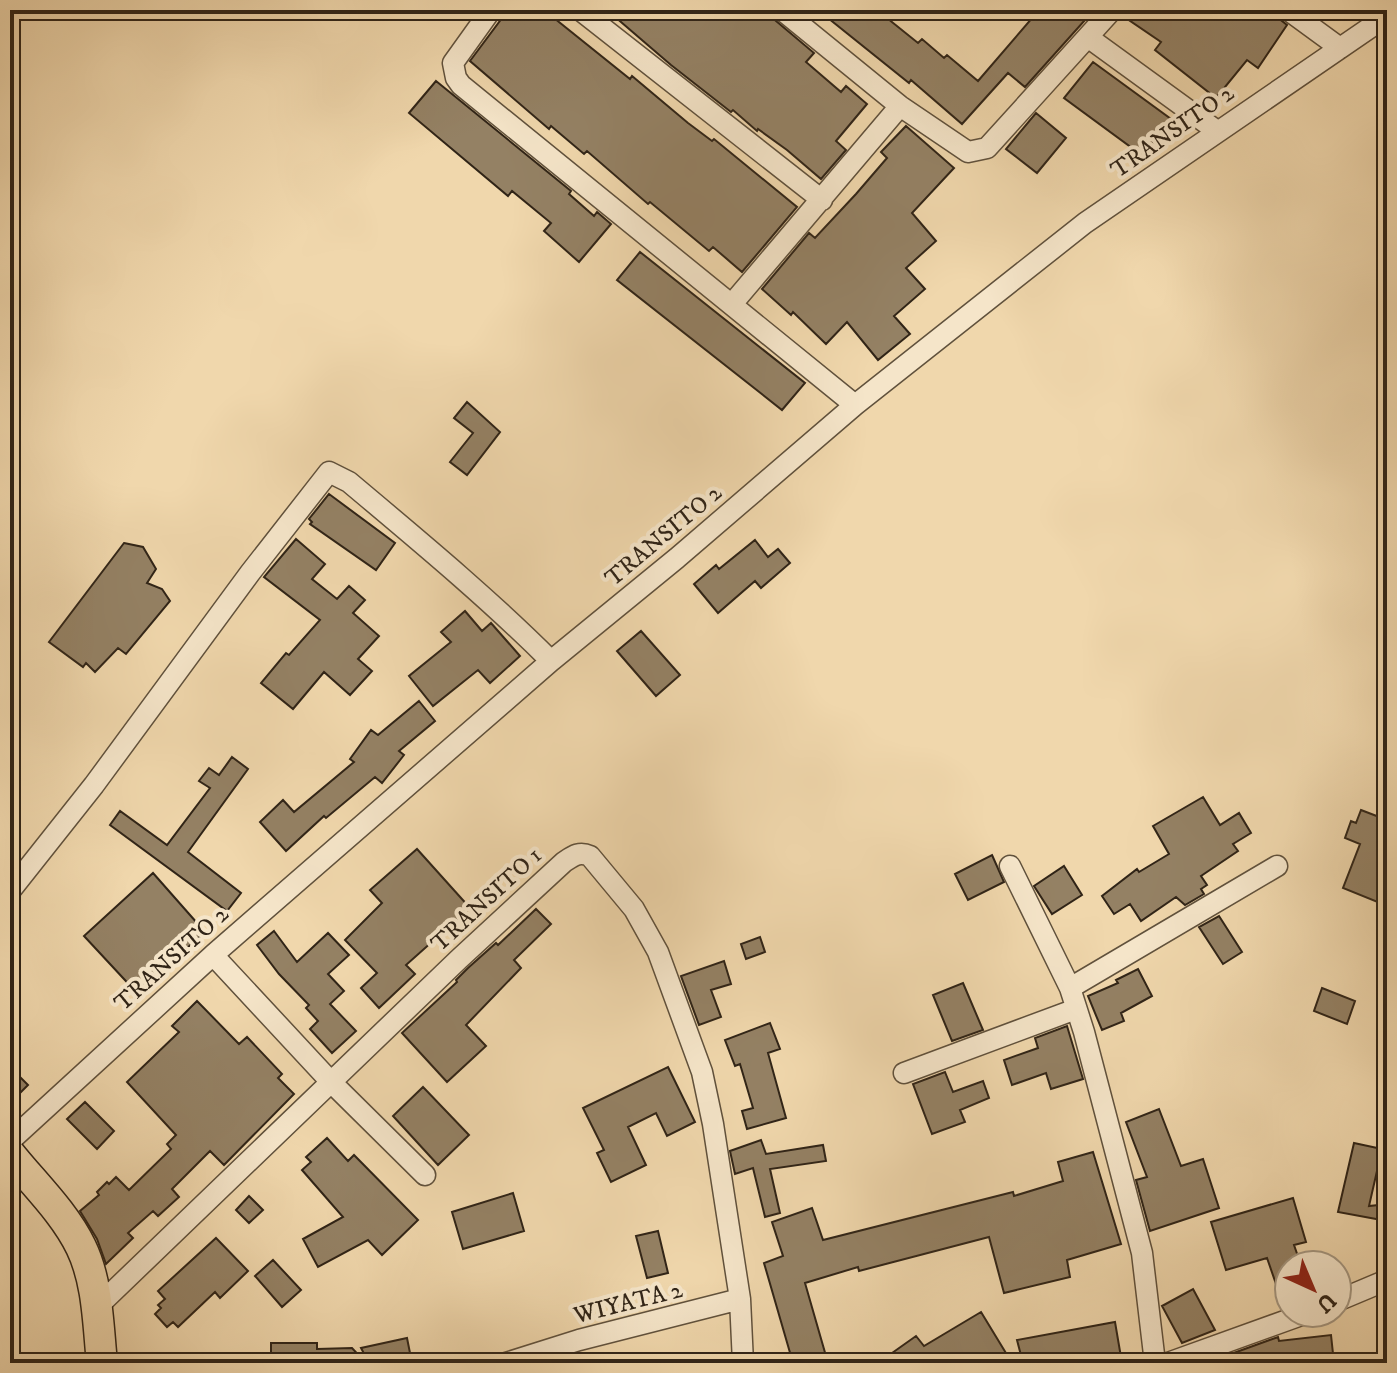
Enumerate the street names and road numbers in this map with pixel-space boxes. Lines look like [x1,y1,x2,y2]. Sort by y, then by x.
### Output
street label: TRANSITO 2 [1105,78,1240,185]
street label: TRANSITO 2 [599,478,728,593]
street label: TRANSITO 1 [425,841,548,959]
street label: TRANSITO 2 [108,899,235,1018]
street label: WIYATA 2 [570,1275,686,1331]

